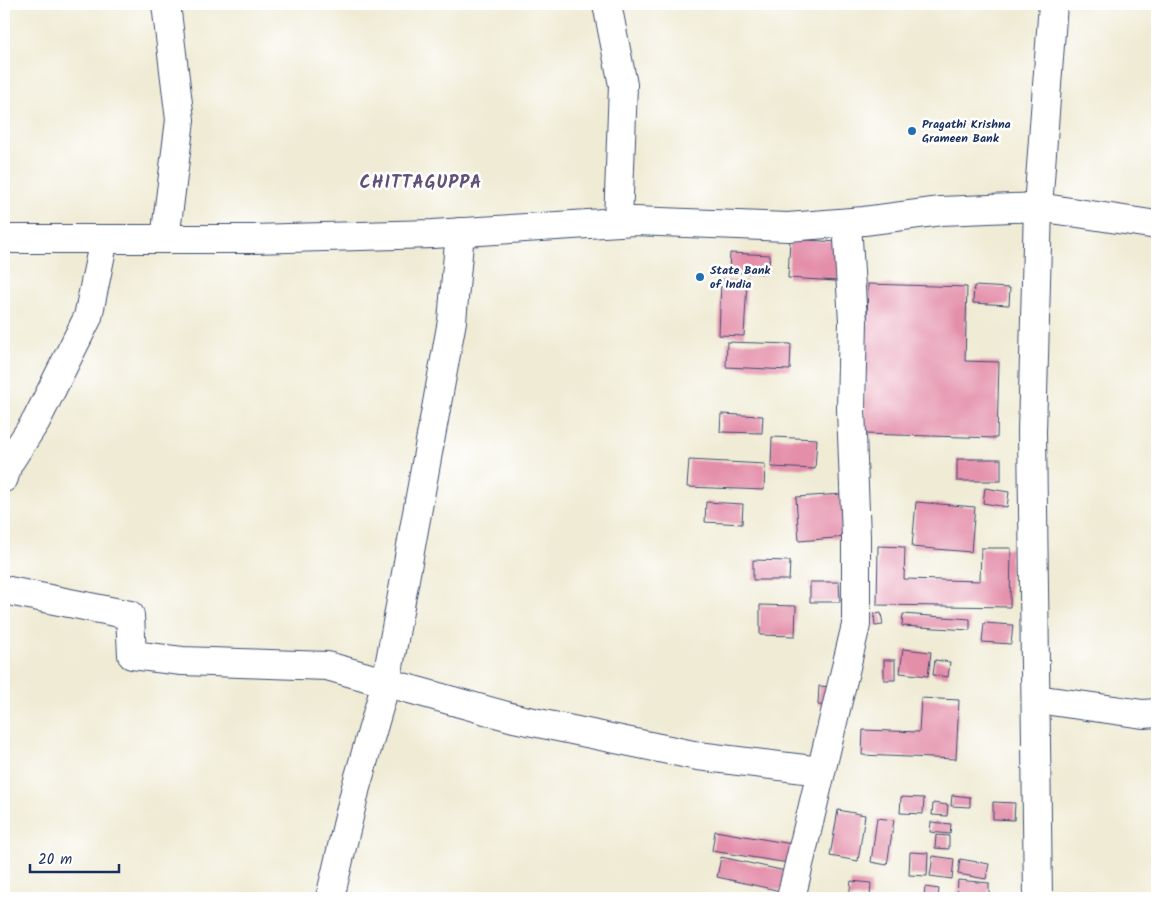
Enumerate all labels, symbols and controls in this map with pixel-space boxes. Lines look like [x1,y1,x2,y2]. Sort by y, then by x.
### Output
place label: Pragathi Krishna Grameen Bank [922,115,1011,148]
marker: Pragathi Krishna Grameen Bank [906,125,918,137]
district label: CHITTAGUPPA [360,169,482,198]
place label: State Bank of India [710,261,771,294]
marker: State Bank of India [694,271,706,283]
scale bar [30,842,119,874]
text: 20 m [38,848,72,872]

